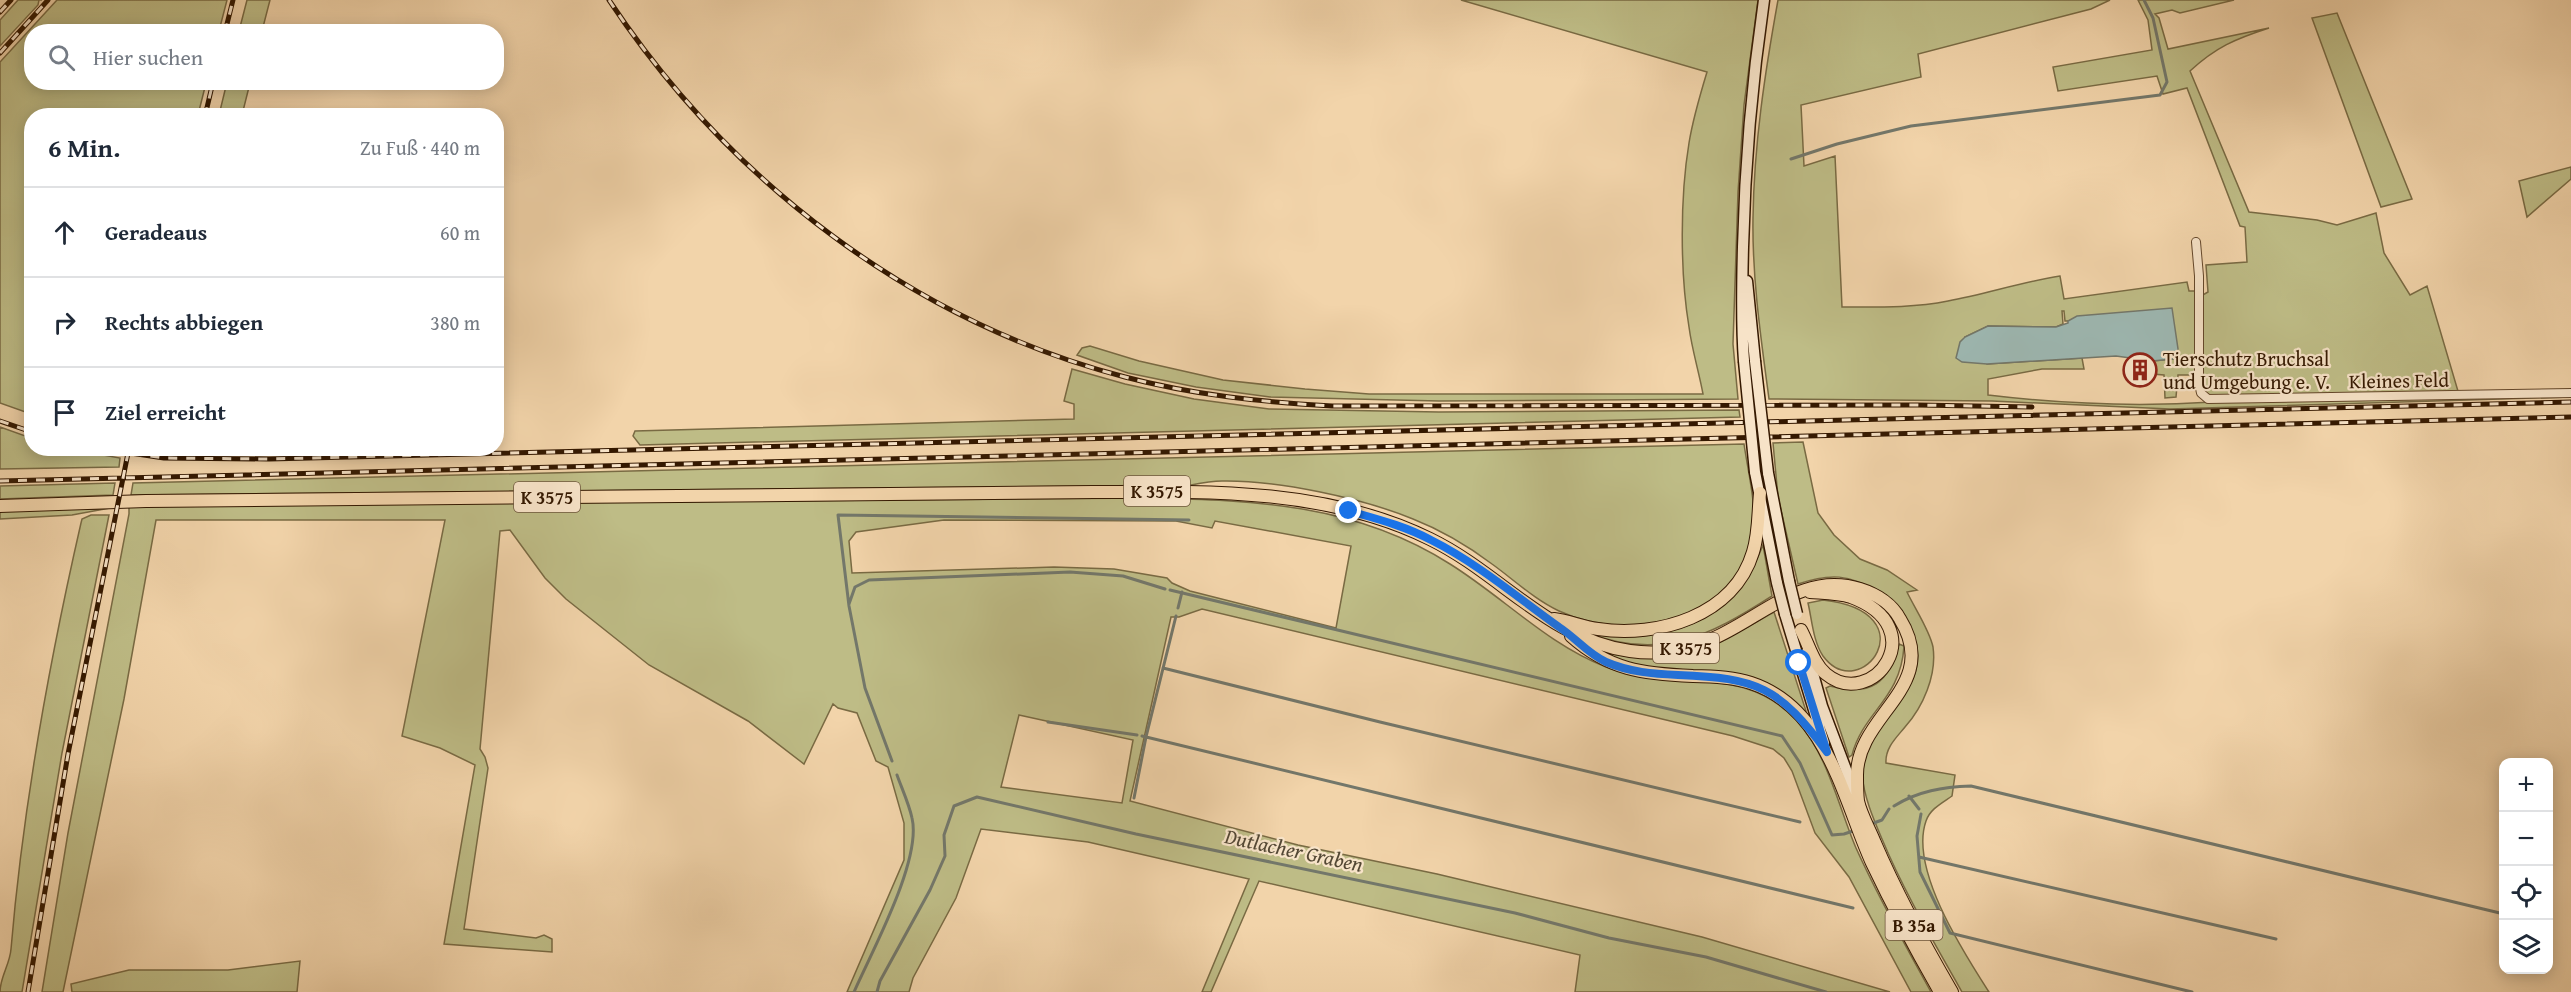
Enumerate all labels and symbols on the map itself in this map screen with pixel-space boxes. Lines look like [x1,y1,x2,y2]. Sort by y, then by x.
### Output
place label: Tierschutz Bruchsal und Umgebung e. V. [2163,344,2330,396]
building icon: Tierschutz Bruchsal und Umgebung e. V. [2122,352,2158,388]
street label: Kleines Feld [2349,365,2450,395]
road number: K 3575 [1124,476,1190,506]
road number: K 3575 [514,482,580,512]
route end [1335,497,1361,523]
road number: K 3575 [1653,633,1719,663]
route start [1785,649,1811,675]
water label: Dutlacher Graben [1221,820,1366,880]
road number: B 35a [1886,910,1942,940]

